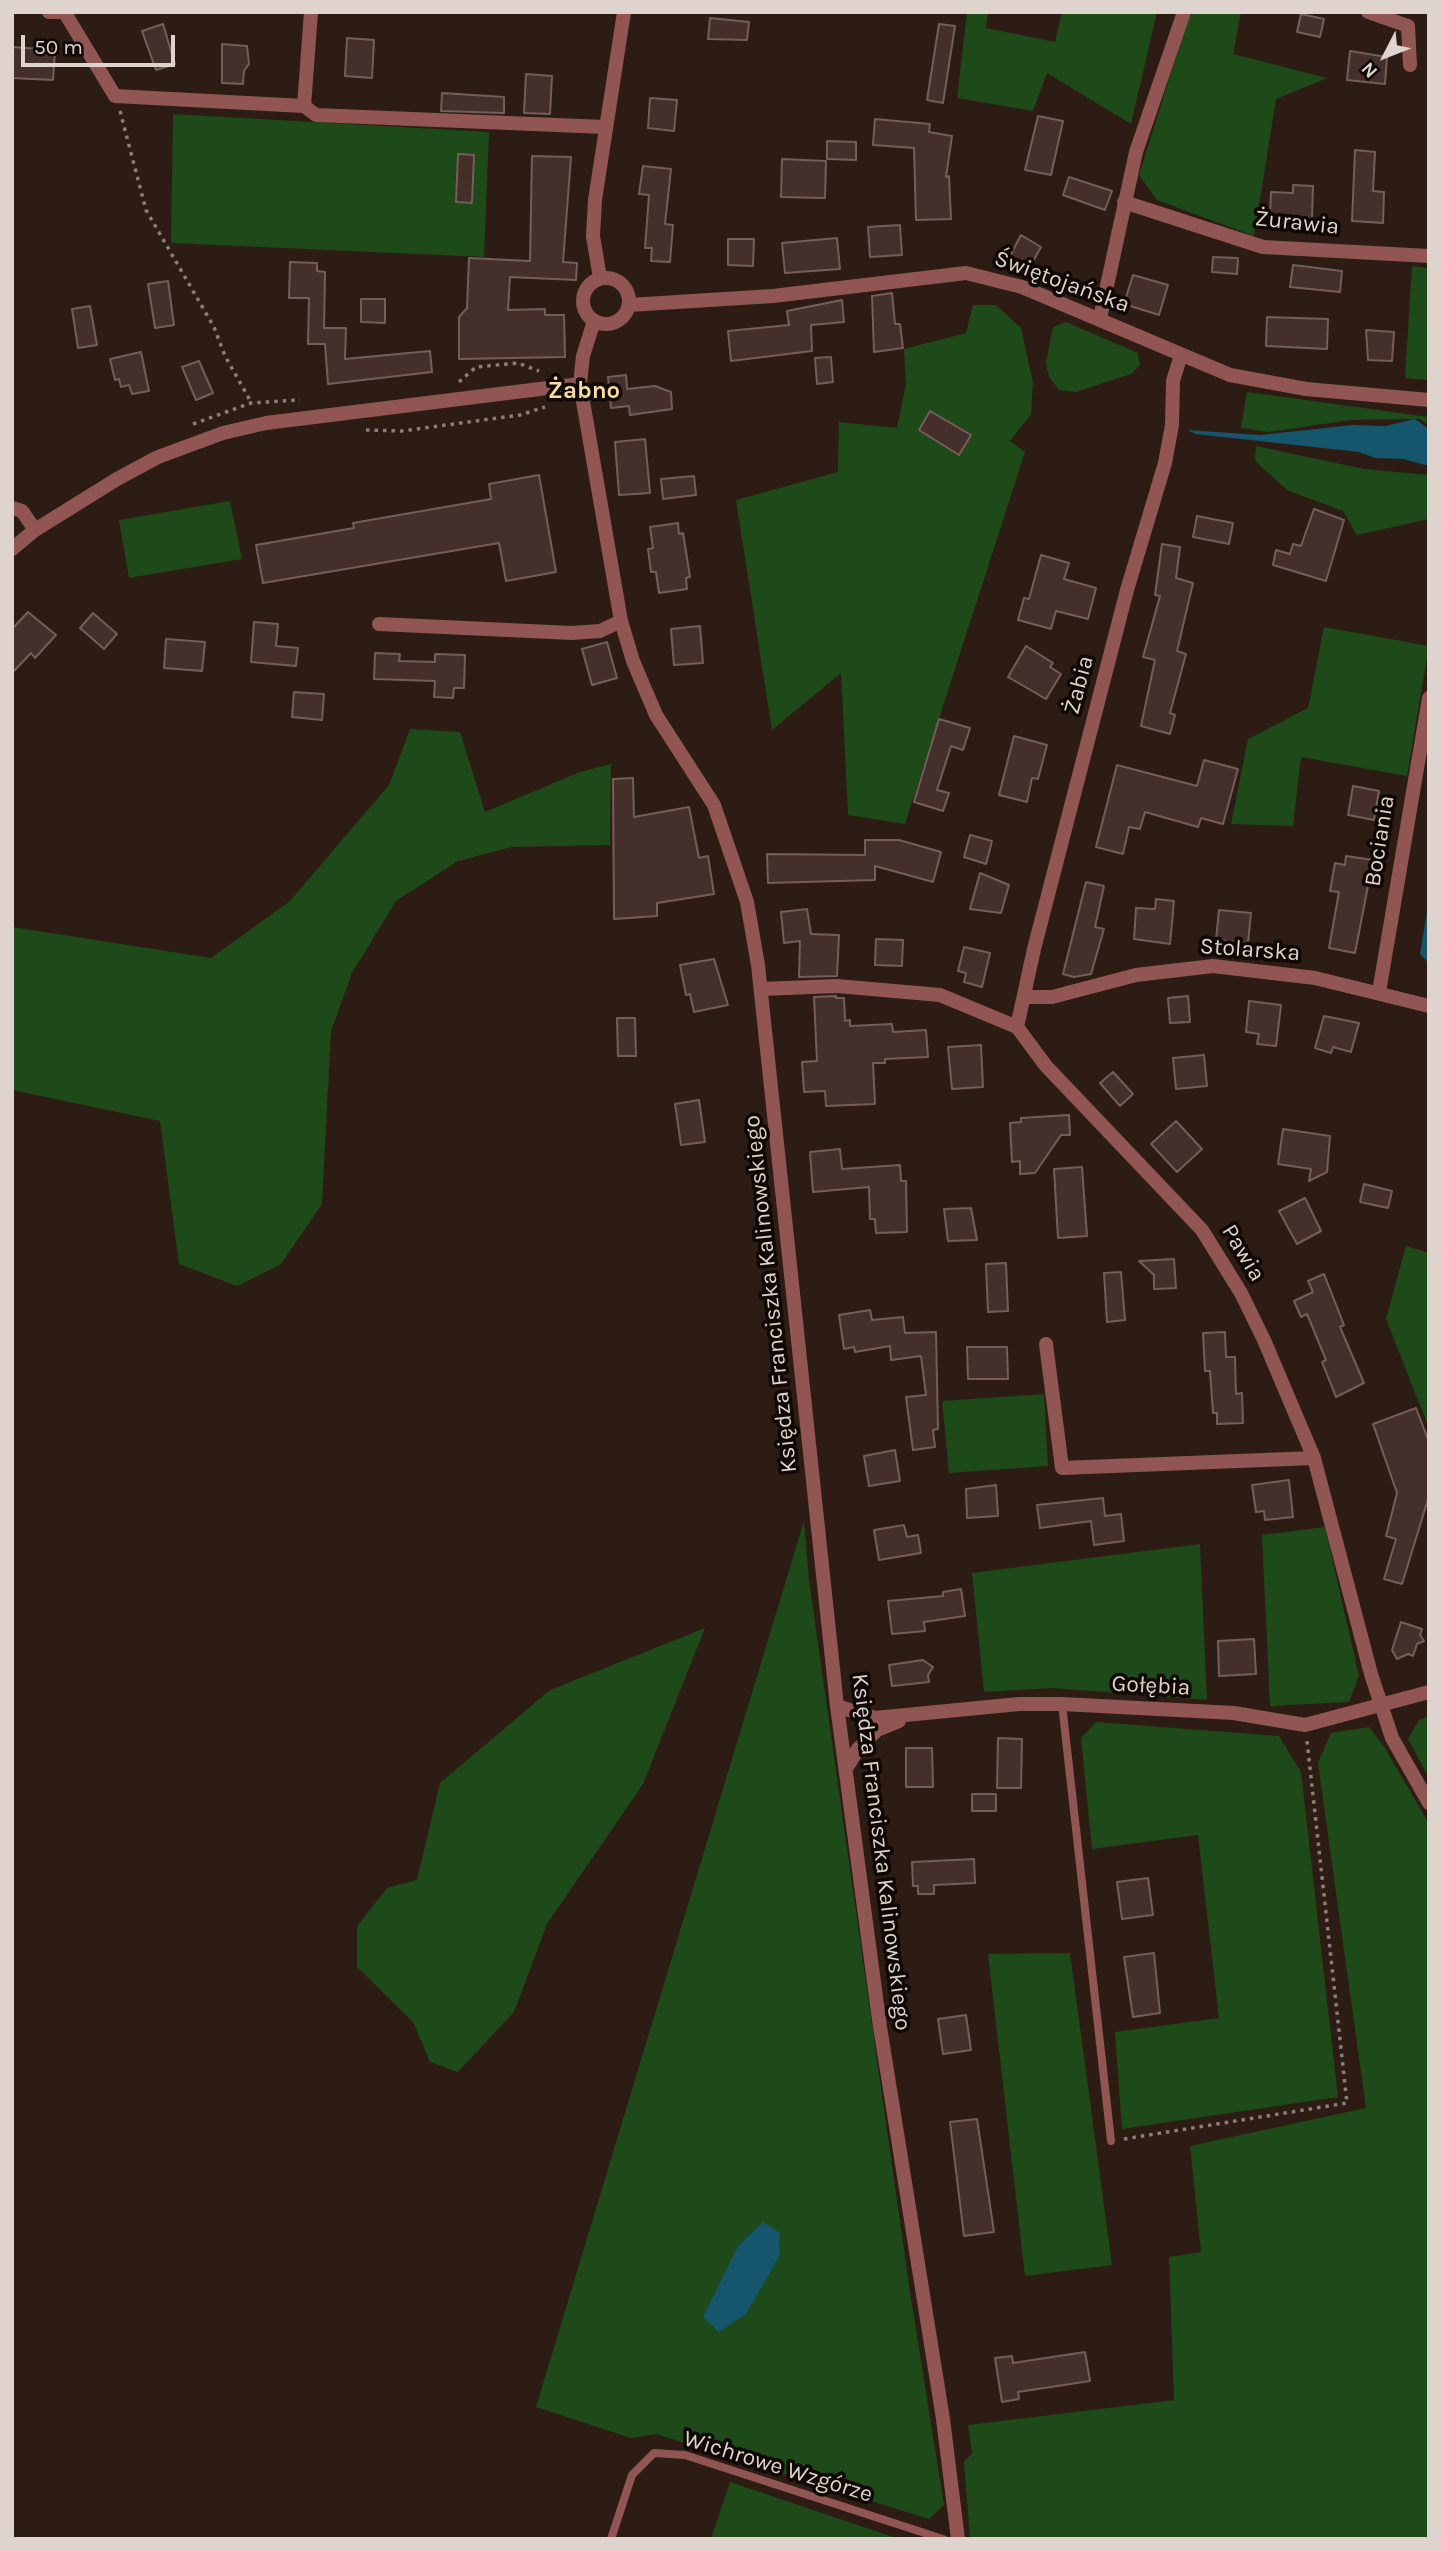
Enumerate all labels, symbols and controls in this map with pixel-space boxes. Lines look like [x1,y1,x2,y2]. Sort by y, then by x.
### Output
scale bar [24,21,178,65]
north arrow [1350,21,1420,91]
text: 50 m [34,35,83,59]
text: N [1357,58,1382,82]
street label: Żurawia [1253,205,1341,241]
street label: Świętojańska [991,245,1133,319]
district label: Żabno [548,377,620,405]
street label: Żabia [1058,653,1100,717]
street label: Bociania [1359,794,1401,888]
street label: Stolarska [1199,933,1301,967]
street label: Księdza Franciszka Kalinowskiego [738,1114,804,1474]
street label: Pawia [1215,1220,1271,1286]
street label: Gołębia [1111,1670,1191,1702]
street label: Księdza Franciszka Kalinowskiego [845,1672,917,2032]
street label: Wichrowe Wzgórze [680,2425,876,2509]

